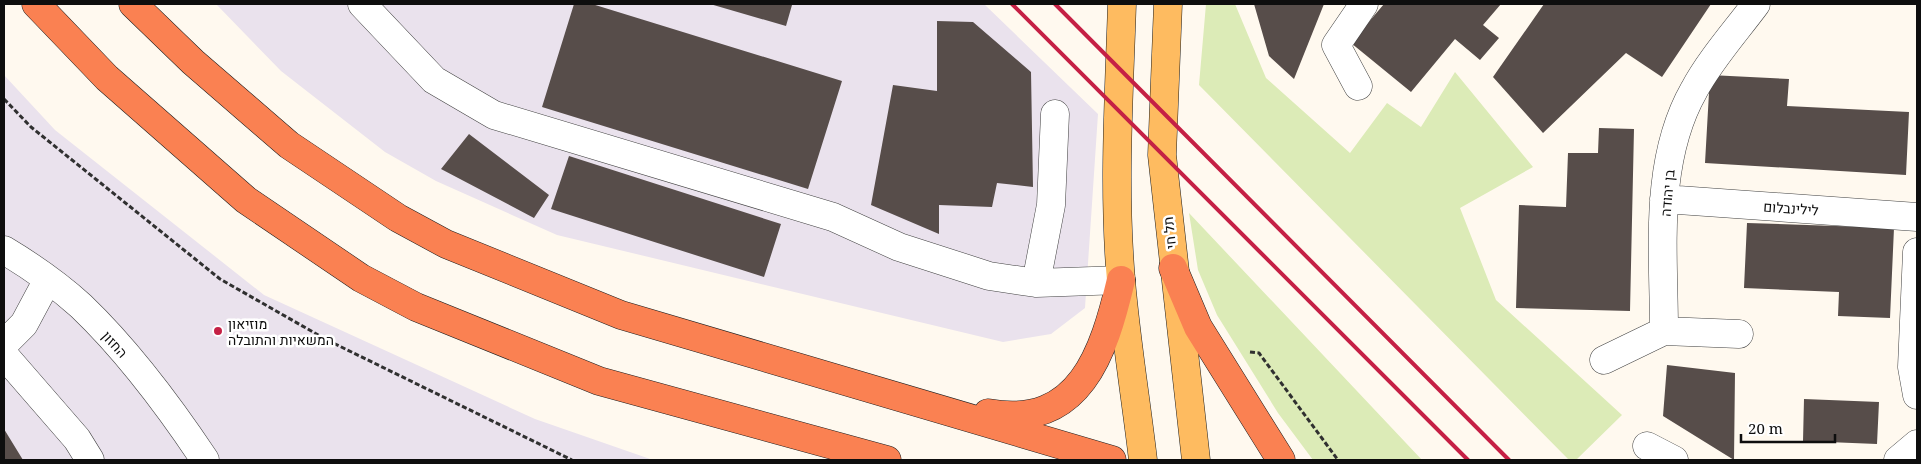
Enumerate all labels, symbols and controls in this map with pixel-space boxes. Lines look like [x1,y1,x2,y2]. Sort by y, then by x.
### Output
street label: בן יהודה [1655,168,1679,217]
street label: לילינבלום [1763,197,1819,219]
street label: תל חי [1158,216,1180,250]
place label: מוזיאון המשאיות והתובלה [228,314,334,349]
marker: מוזיאון המשאיות והתובלה [212,325,224,337]
street label: החזון [98,327,132,361]
scale bar [1741,412,1835,444]
text: 20 m [1748,418,1783,438]

